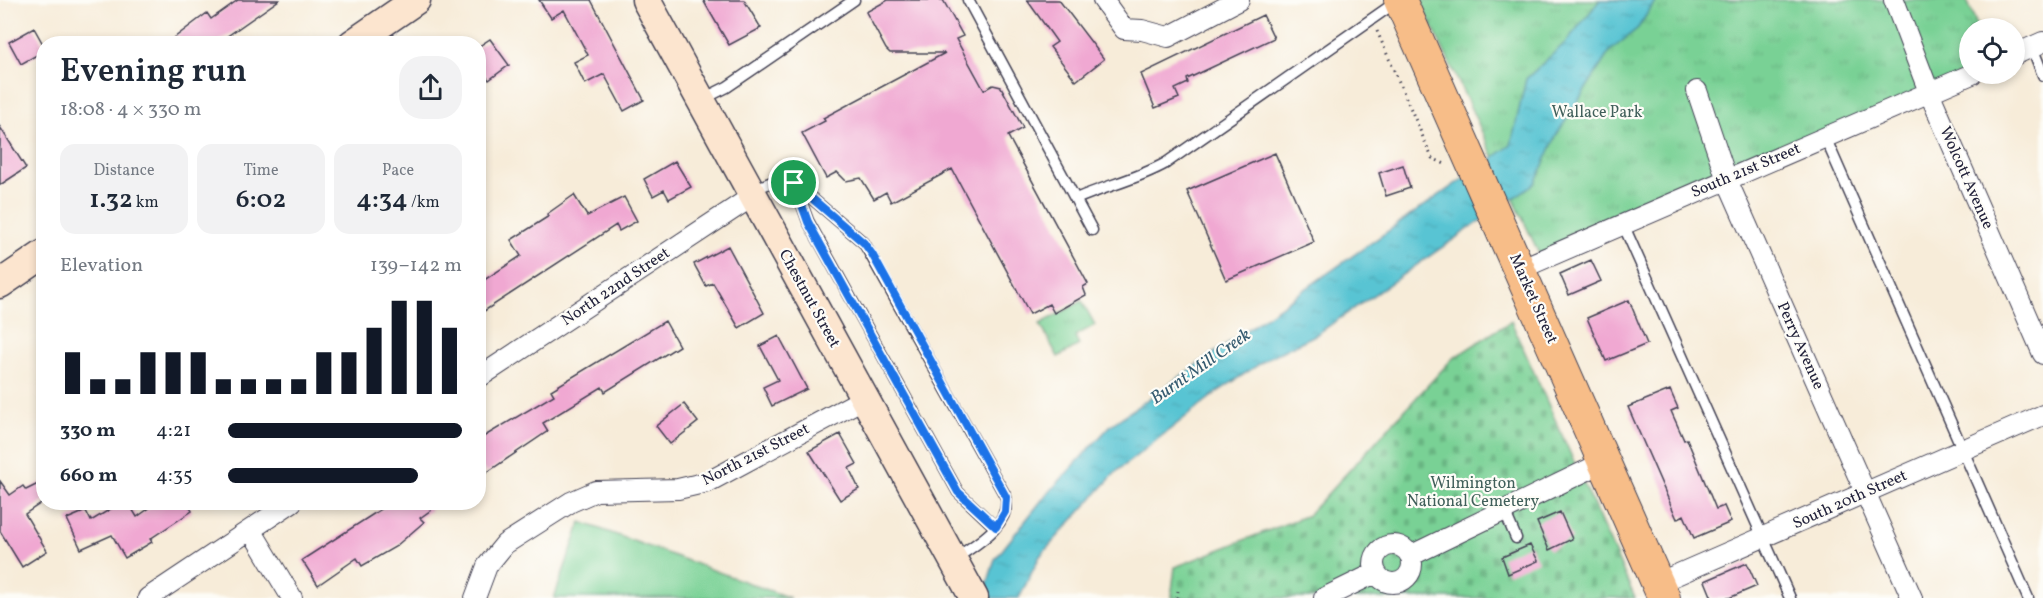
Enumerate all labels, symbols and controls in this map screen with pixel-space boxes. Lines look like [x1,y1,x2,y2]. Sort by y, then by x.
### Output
map controls [1959,18,2025,84]
button: locate [1959,18,2025,84]
text: Evening run [60,50,247,96]
button: share [399,56,462,119]
text: 18:08 · 4 × 330 m [60,96,201,124]
park label: Wallace Park [1551,102,1643,124]
street label: Wolcott Avenue [1934,123,1998,233]
street label: South 21st Street [1688,138,1805,204]
pin [768,157,819,208]
text: Distance [93,160,155,182]
text: Time [243,160,279,182]
text: Pace [382,160,414,182]
icon: arrive [777,166,810,199]
text: 1.32 [89,182,133,218]
text: 6:02 [236,182,286,218]
text: 4:34 [356,182,408,218]
text: km [133,192,159,214]
text: /km [408,192,440,214]
street label: North 22nd Street [557,242,675,331]
street label: Chestnut Street [773,246,845,352]
street label: Market Street [1503,250,1563,348]
text: Elevation [60,252,143,280]
text: 139–142 m [370,252,462,280]
street label: Perry Avenue [1771,299,1829,393]
water label: Burnt Mill Creek [1146,323,1256,411]
text: 330 m [60,417,116,445]
text: 4:21 [156,417,191,445]
street label: North 21st Street [699,418,814,492]
text: 660 m [60,462,118,490]
text: 4:35 [156,462,193,490]
street label: South 20th Street [1789,465,1911,535]
park label: Wilmington National Cemetery [1407,473,1539,513]

